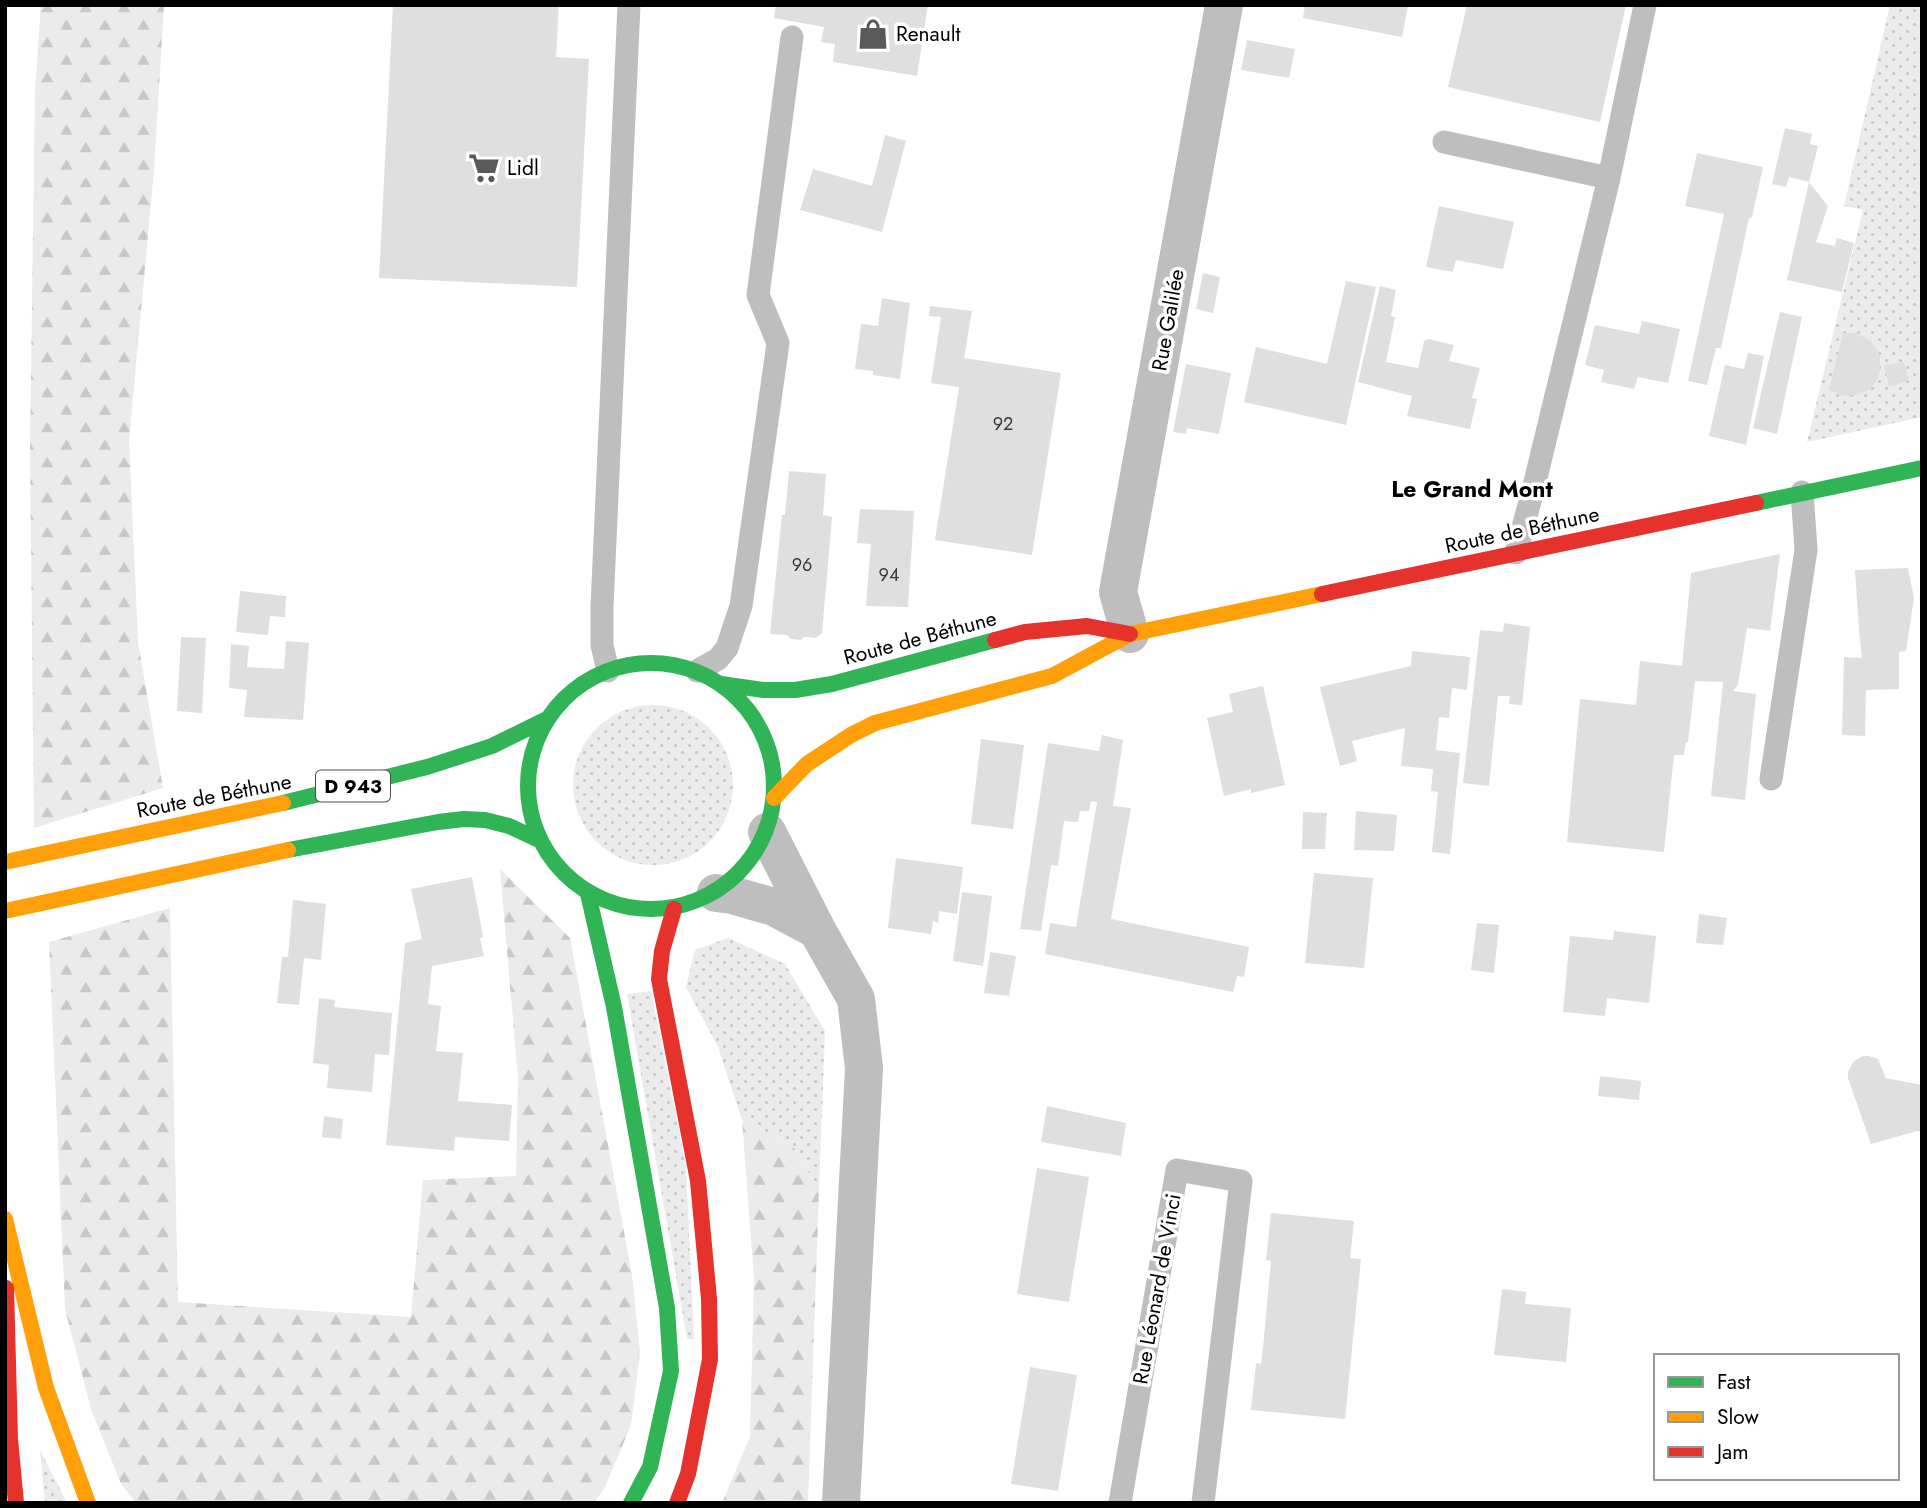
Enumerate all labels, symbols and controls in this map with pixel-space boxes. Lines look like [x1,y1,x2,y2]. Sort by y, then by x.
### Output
shop icon: Renault [856,17,890,51]
place label: Renault [896,19,961,49]
supermarket icon: Lidl [467,151,501,185]
place label: Lidl [507,153,539,183]
street label: Rue Galilée [1144,266,1192,373]
house number: 92 [993,411,1013,437]
district label: Le Grand Mont [1391,472,1554,506]
street label: Route de Béthune [1442,499,1602,561]
house number: 96 [792,552,812,578]
house number: 94 [879,562,899,588]
street label: Route de Béthune [840,603,1000,673]
street label: Route de Béthune [134,766,294,826]
road number: D 943 [316,771,390,802]
street label: Rue Léonard de Vinci [1125,1191,1189,1387]
legend [1654,1354,1899,1480]
text: Fast [1717,1367,1750,1397]
text: Slow [1717,1402,1759,1432]
text: Jam [1714,1437,1749,1467]

